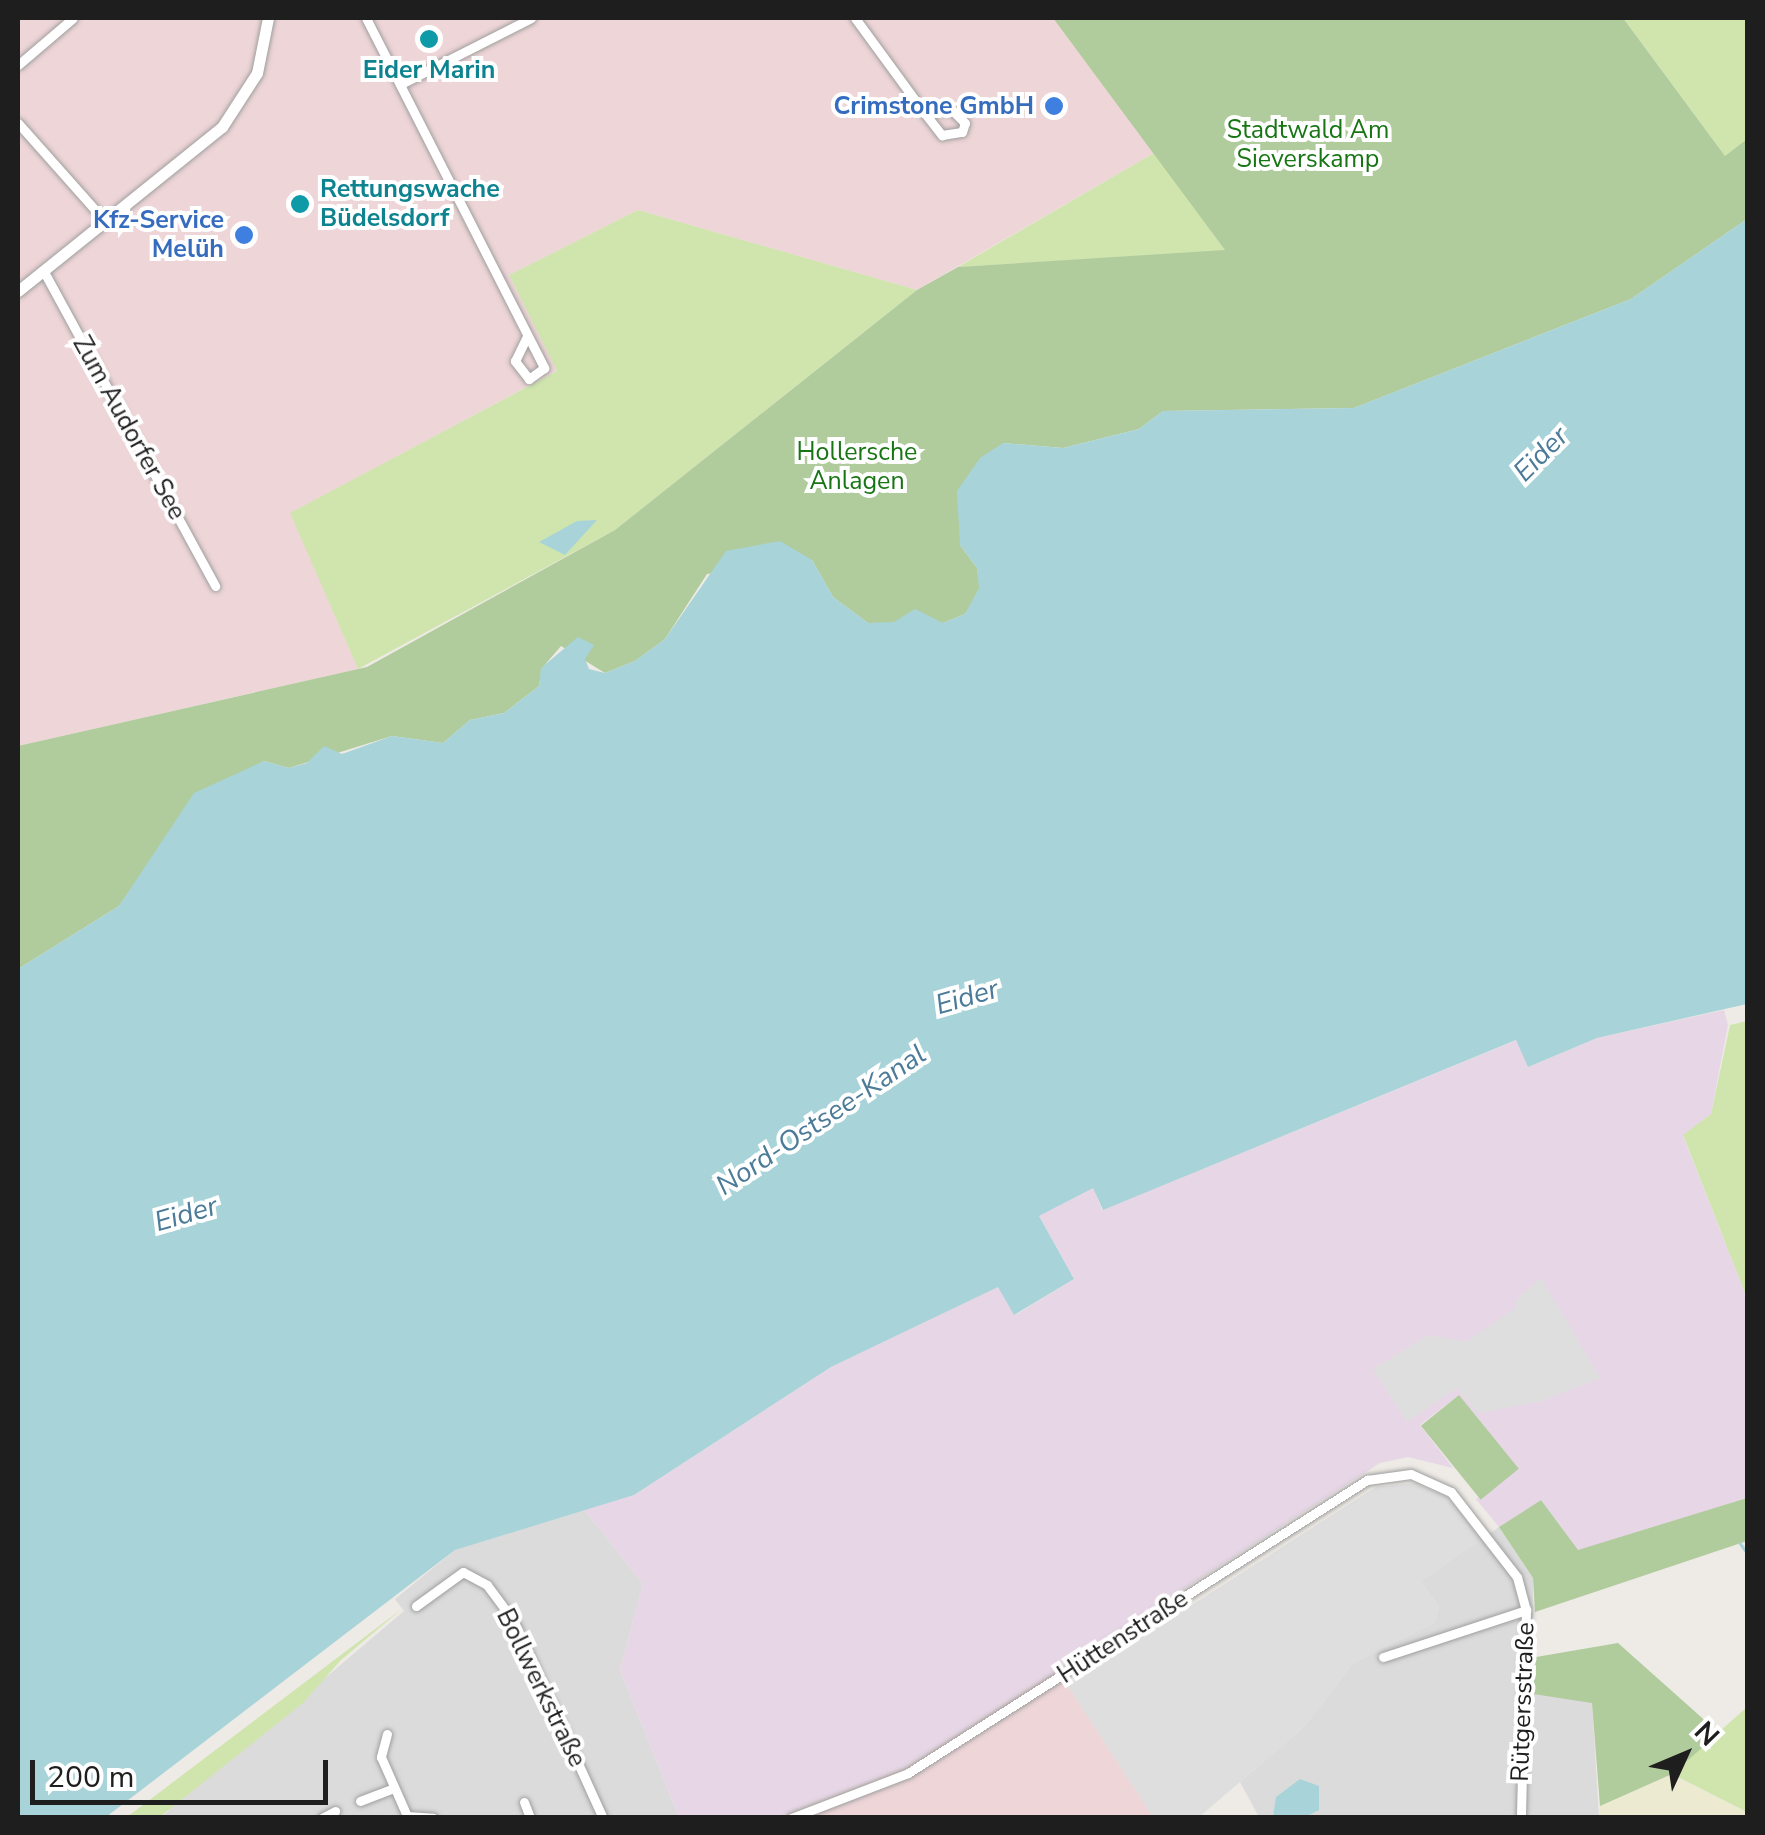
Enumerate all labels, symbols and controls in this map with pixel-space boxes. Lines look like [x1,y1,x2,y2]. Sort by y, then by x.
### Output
marker: Eider Marin [418,28,440,50]
place label: Eider Marin [363,55,495,85]
place label: Crimstone GmbH [833,91,1034,121]
marker: Crimstone GmbH [1043,95,1065,117]
park label: Stadtwald Am Sieverskamp [1227,116,1389,175]
place label: Rettungswache Büdelsdorf [320,175,500,234]
marker: Rettungswache Büdelsdorf [289,193,311,215]
place label: Kfz-Service Melüh [93,206,224,265]
marker: Kfz-Service Melüh [233,224,255,246]
street label: Zum Audorfer See [66,331,192,525]
water label: Eider [1506,419,1576,489]
park label: Hollersche Anlagen [797,438,917,497]
water label: Eider [932,972,1002,1022]
water label: Nord-Ostsee-Kanal [710,1037,932,1203]
water label: Eider [151,1189,221,1239]
street label: Hüttenstraße [1052,1584,1194,1690]
street label: Bollwerkstraße [490,1604,592,1772]
street label: Rütgersstraße [1505,1622,1541,1782]
north arrow [1635,1705,1735,1805]
text: N [1686,1713,1728,1755]
scale bar [35,1740,332,1802]
text: 200 m [47,1757,134,1798]

